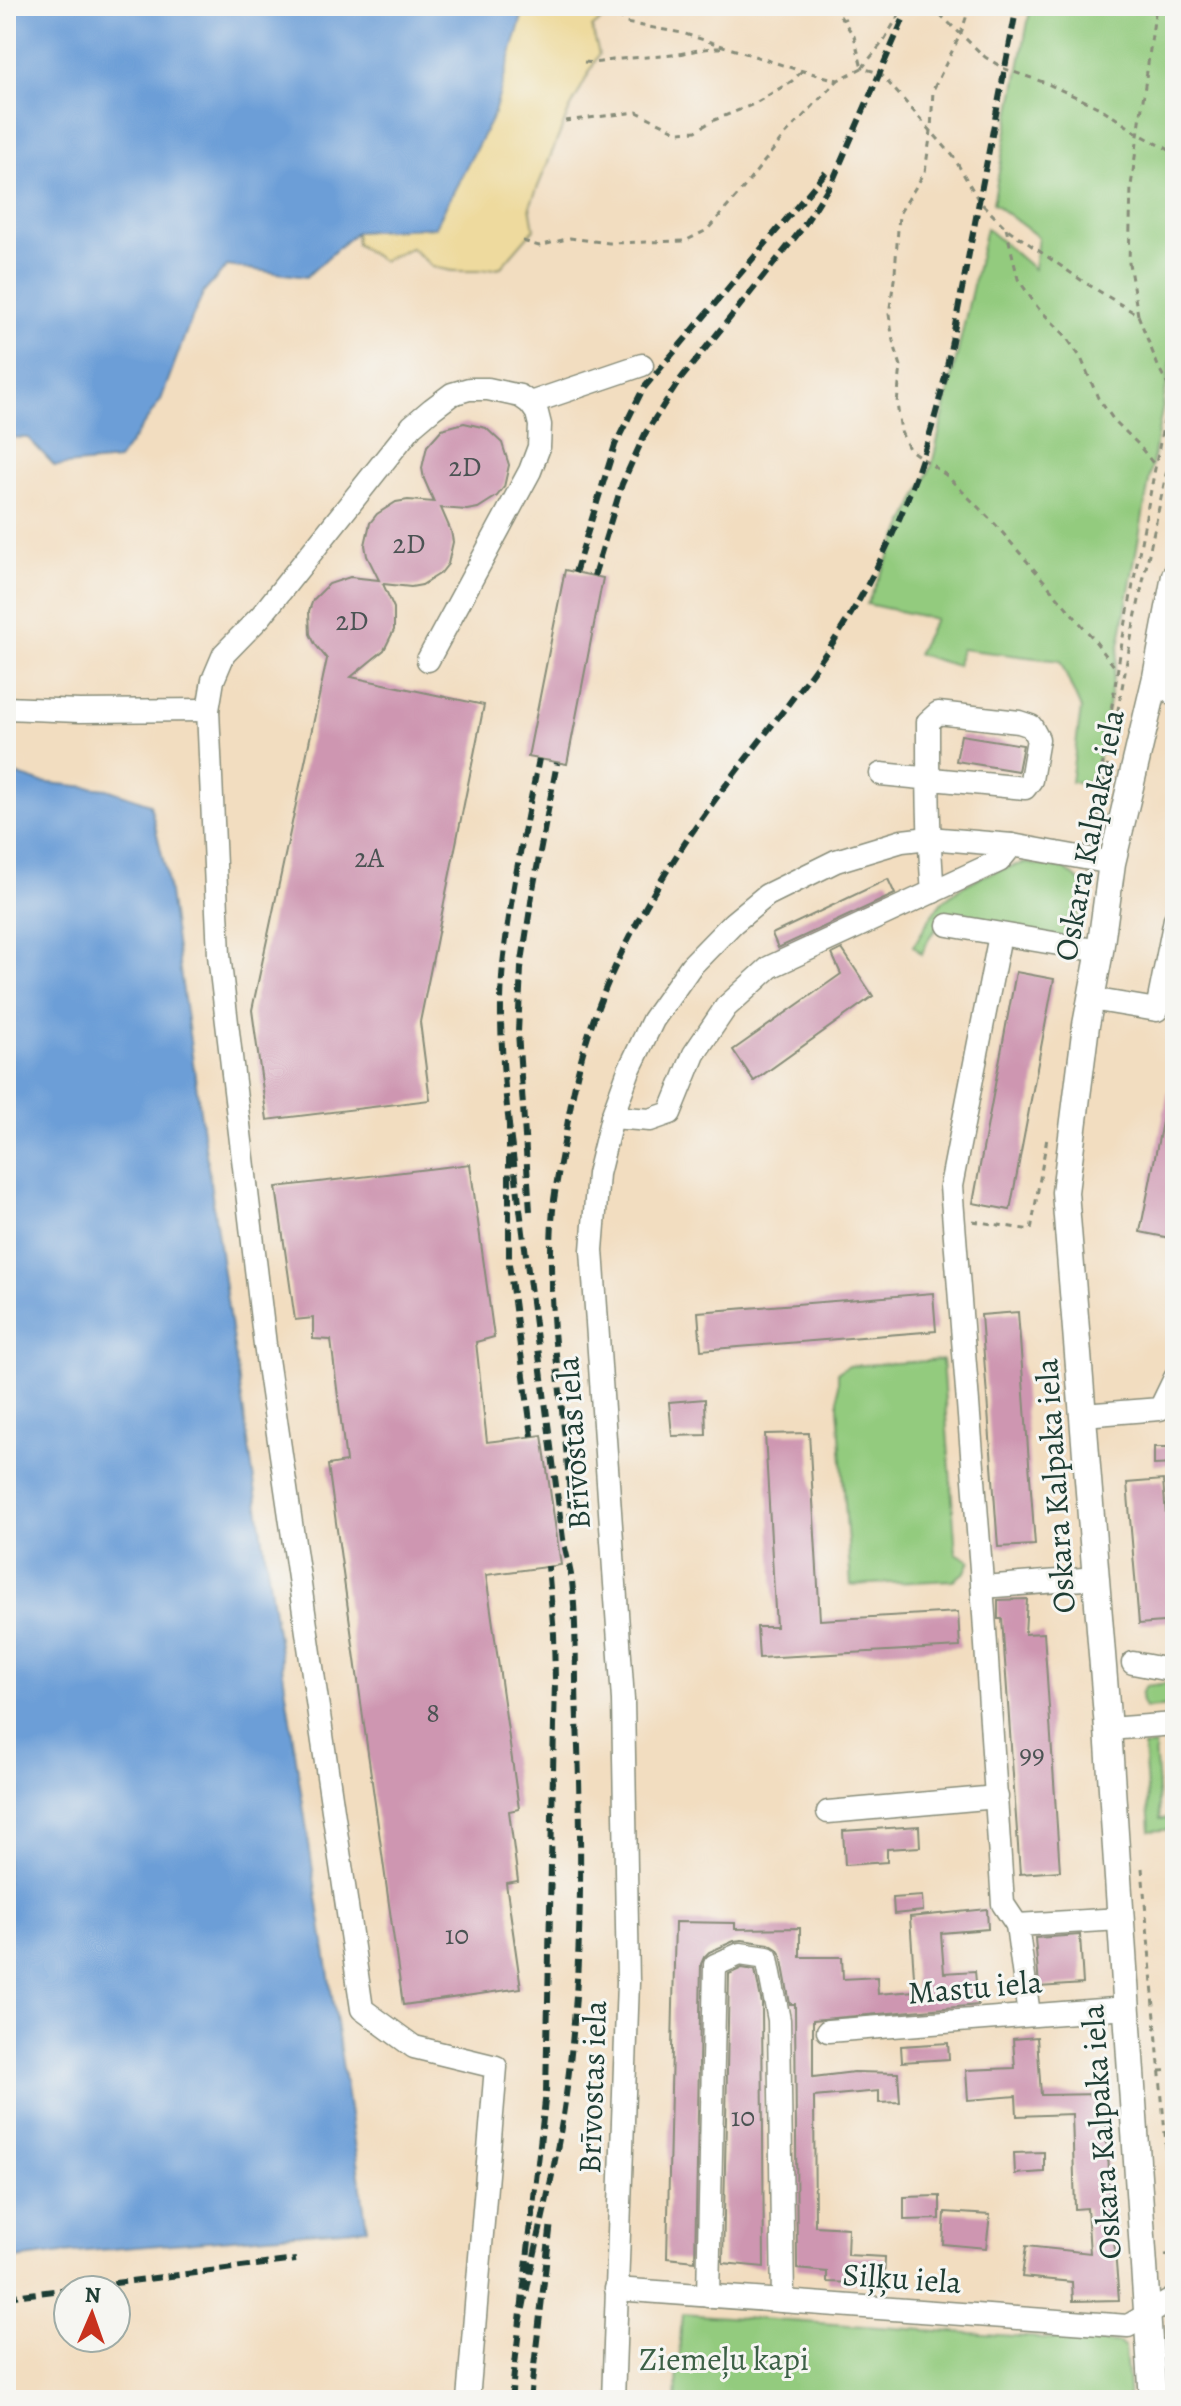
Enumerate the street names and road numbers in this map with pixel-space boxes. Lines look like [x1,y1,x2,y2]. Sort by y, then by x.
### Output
street label: Oskara Kalpaka iela [1043,705,1135,964]
street label: Brīvostas iela [545,1355,601,1531]
street label: Oskara Kalpaka iela [1024,1357,1086,1615]
street label: Mastu iela [906,1959,1044,2015]
street label: Brīvostas iela [567,2000,617,2174]
street label: Oskara Kalpaka iela [1070,2003,1132,2261]
street label: Siļķu iela [841,2252,963,2304]

